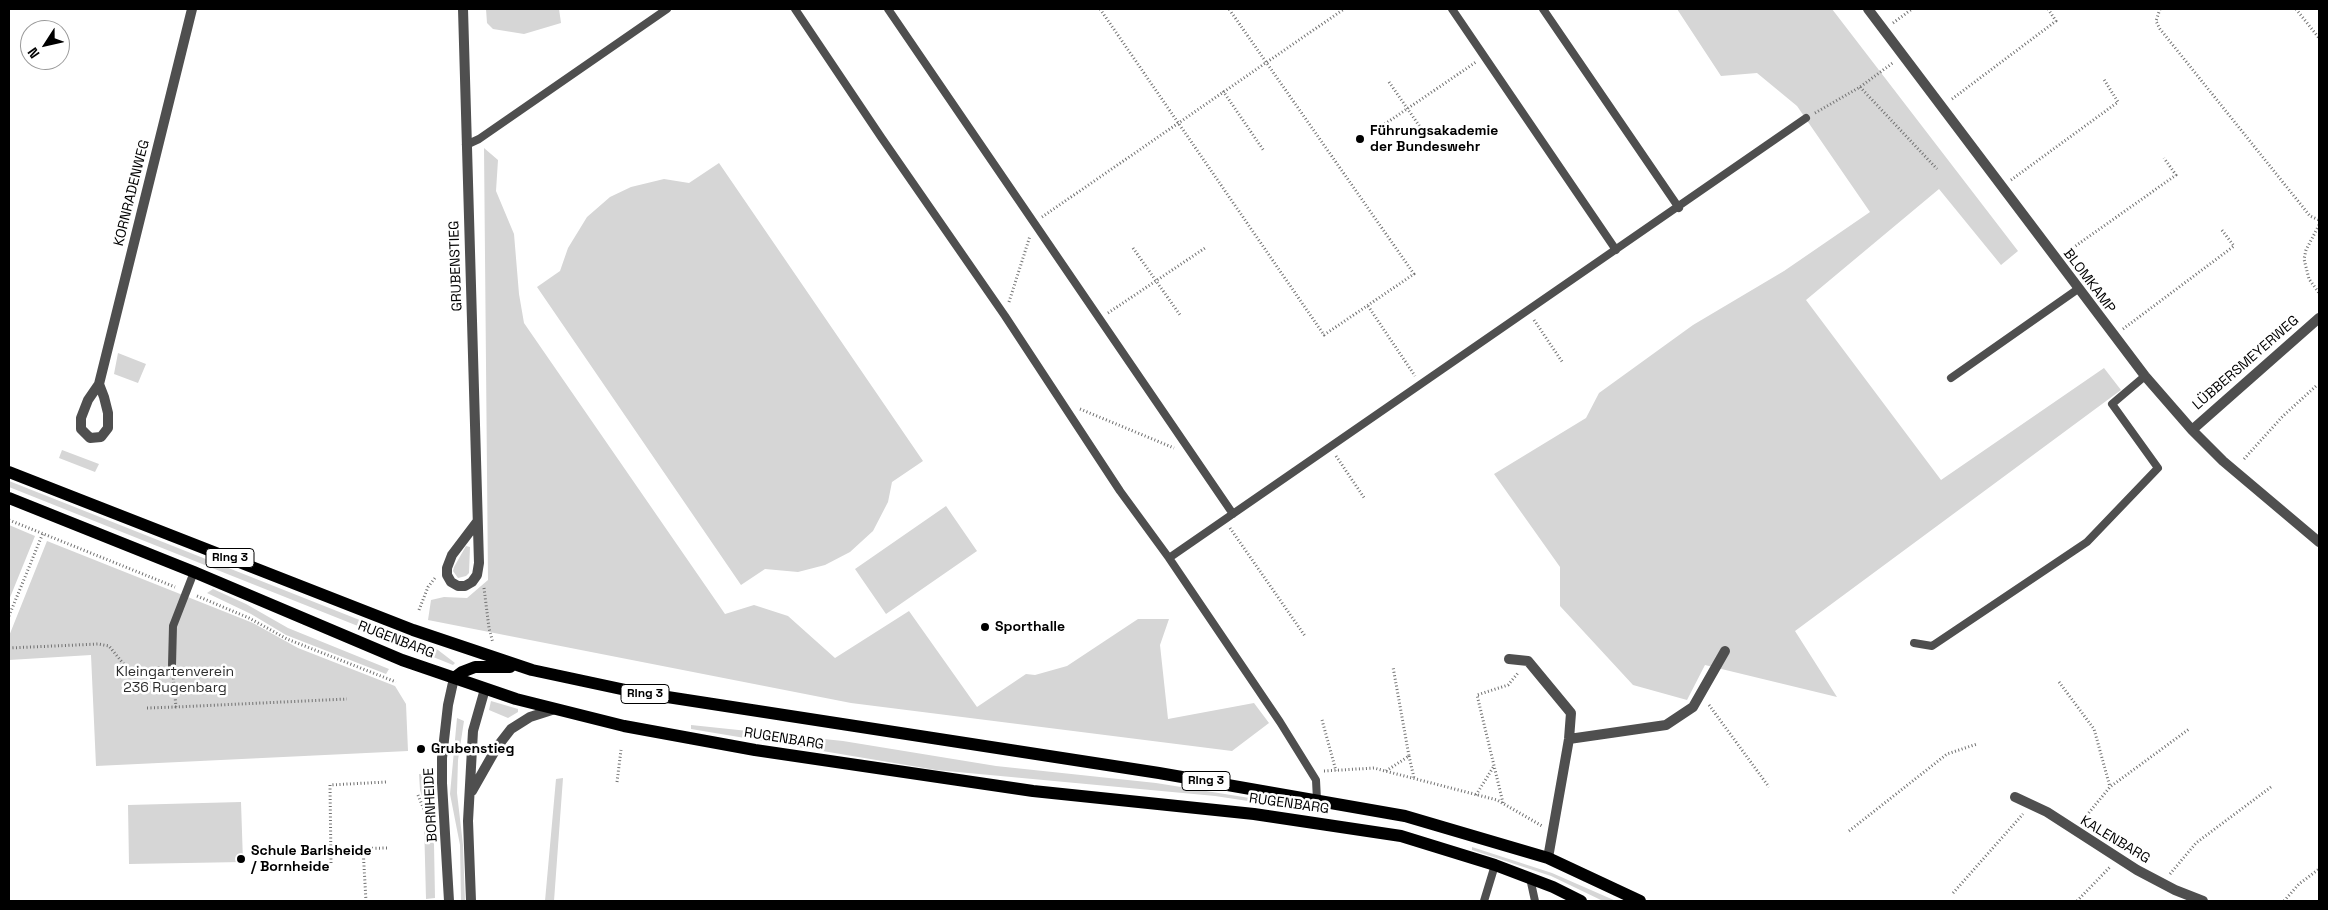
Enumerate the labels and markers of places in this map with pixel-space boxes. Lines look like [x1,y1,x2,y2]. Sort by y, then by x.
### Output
place label: Führungsakademie der Bundeswehr [1370,123,1498,156]
marker: Führungsakademie der Bundeswehr [1354,133,1366,145]
place label: Sporthalle [995,619,1065,635]
marker: Sporthalle [979,621,991,633]
place label: Grubenstieg [431,741,514,757]
marker: Grubenstieg [415,743,427,755]
place label: Schule Barlsheide / Bornheide [251,843,372,876]
marker: Schule Barlsheide / Bornheide [235,853,247,865]

